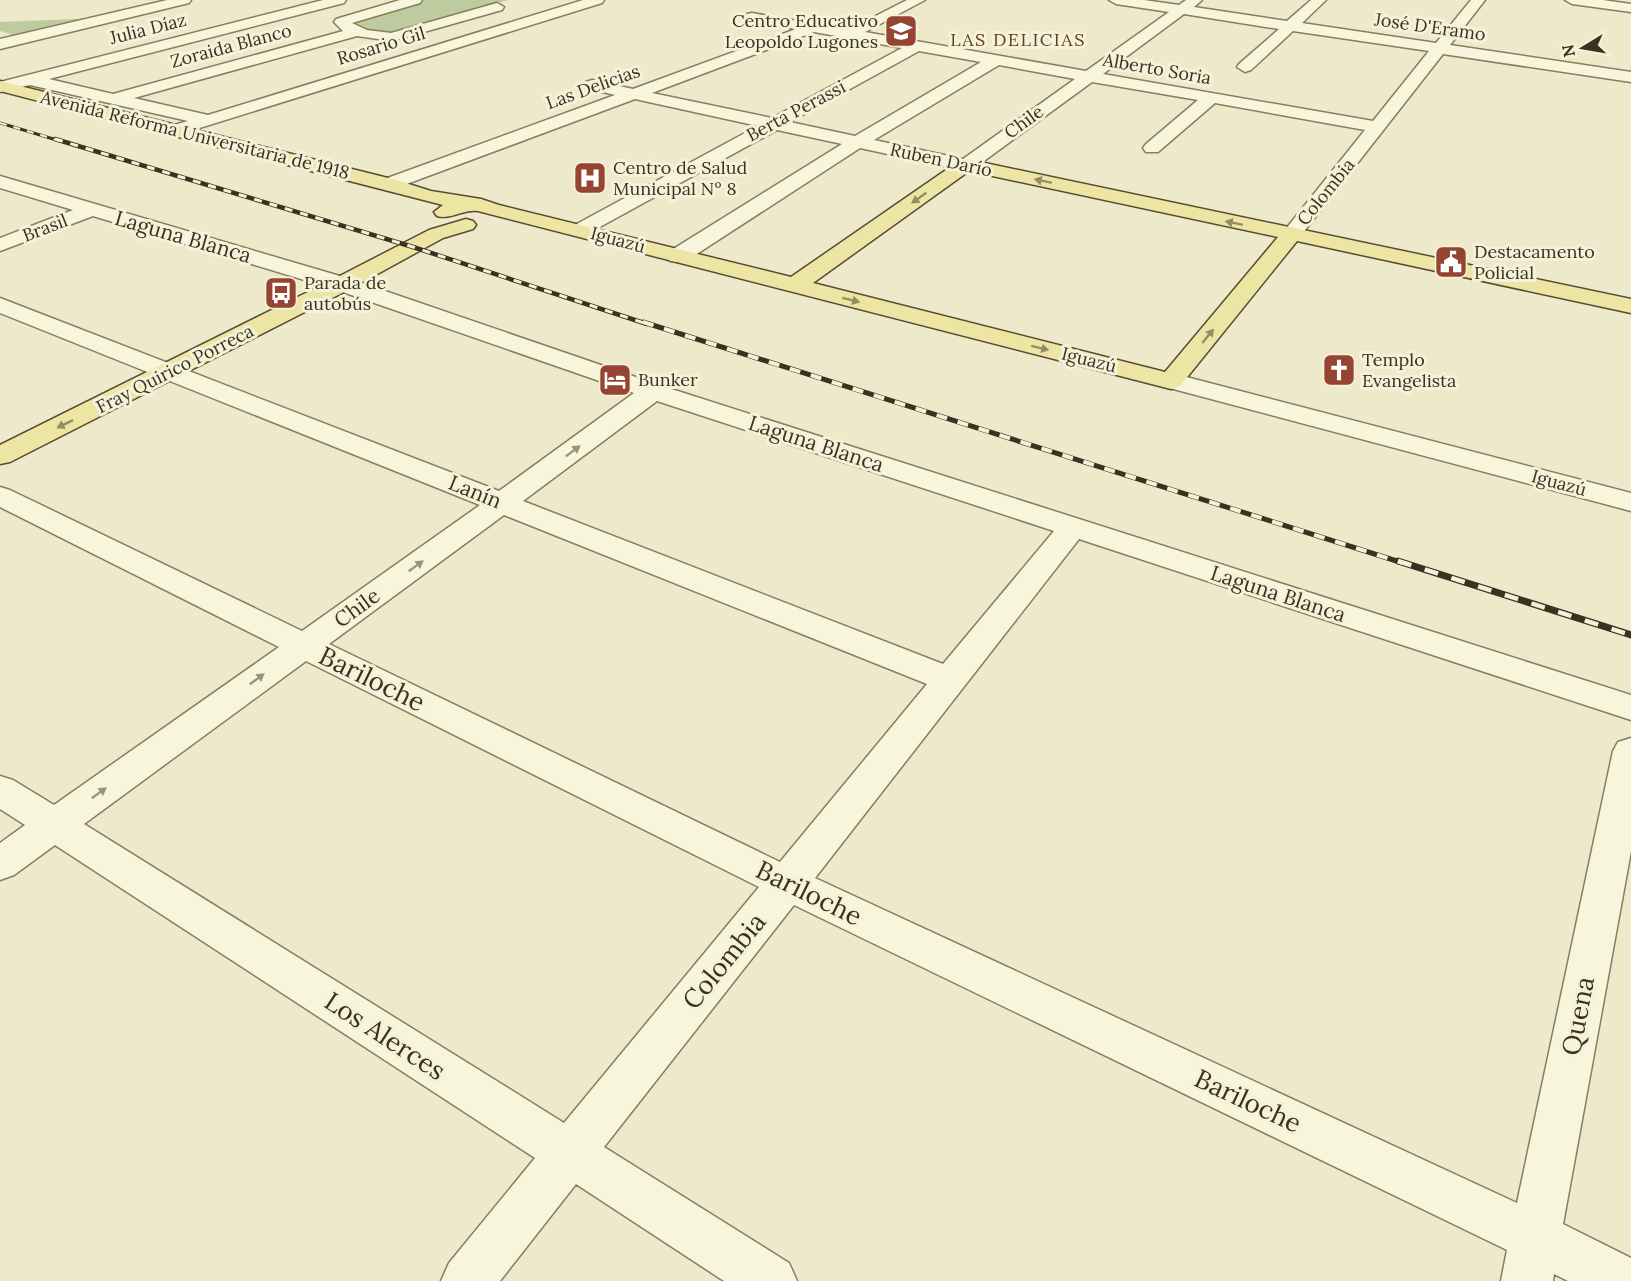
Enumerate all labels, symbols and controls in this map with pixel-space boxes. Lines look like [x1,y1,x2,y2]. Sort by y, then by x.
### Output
street label: José D'Eramo [1372,7,1487,46]
street label: Julia Díaz [106,8,189,49]
place label: Centro Educativo Leopoldo Lugones [725,9,878,53]
school or university icon: Centro Educativo Leopoldo Lugones [883,13,919,49]
street label: Zoraida Blanco [168,18,294,73]
north arrow [1553,18,1613,78]
street label: Rosario Gil [334,21,428,70]
district label: LAS DELICIAS [950,28,1086,51]
text: N [1557,43,1579,59]
street label: Alberto Soria [1100,48,1213,89]
street label: Las Delicias [543,59,643,114]
street label: Berta Perassi [742,75,849,146]
street label: Avenida Reforma Universitaria de 1918 [37,85,352,184]
street label: Chile [1000,99,1048,144]
street label: Ruben Darío [888,137,994,182]
street label: Colombia [1292,154,1360,230]
place label: Centro de Salud Municipal Nº 8 [613,156,747,200]
hospital icon: Centro de Salud Municipal Nº 8 [572,160,608,196]
one-way arrow [1034,176,1052,186]
one-way arrow [911,192,927,204]
street label: Laguna Blanca [112,204,255,269]
street label: Brasil [19,208,71,247]
one-way arrow [1225,217,1243,227]
street label: Iguazú [588,221,648,258]
place label: Destacamento Policial [1474,240,1595,284]
public building icon: Destacamento Policial [1433,244,1469,280]
place label: Parada de autobús [304,271,387,315]
bus stop icon: Parada de autobús [263,275,299,311]
one-way arrow [842,295,860,305]
street label: Fray Quirico Porreca [92,319,257,418]
one-way arrow [1201,329,1214,344]
street label: Iguazú [1059,342,1119,377]
one-way arrow [1031,344,1049,354]
place label: Templo Evangelista [1362,348,1456,392]
church icon: Templo Evangelista [1321,352,1357,388]
hotel icon: Bunker [597,362,633,398]
place label: Bunker [638,368,698,391]
street label: Laguna Blanca [745,409,887,478]
one-way arrow [56,419,73,428]
one-way arrow [565,445,581,457]
street label: Iguazú [1529,464,1589,501]
street label: Lanín [445,469,506,514]
street label: Laguna Blanca [1207,559,1349,628]
one-way arrow [408,560,423,572]
street label: Chile [328,582,385,633]
street label: Bariloche [314,639,431,718]
one-way arrow [249,673,265,685]
one-way arrow [90,787,106,799]
street label: Bariloche [751,853,868,932]
street label: Colombia [675,906,773,1016]
street label: Quena [1554,974,1601,1058]
street label: Los Alerces [319,984,452,1087]
street label: Bariloche [1190,1062,1307,1140]

